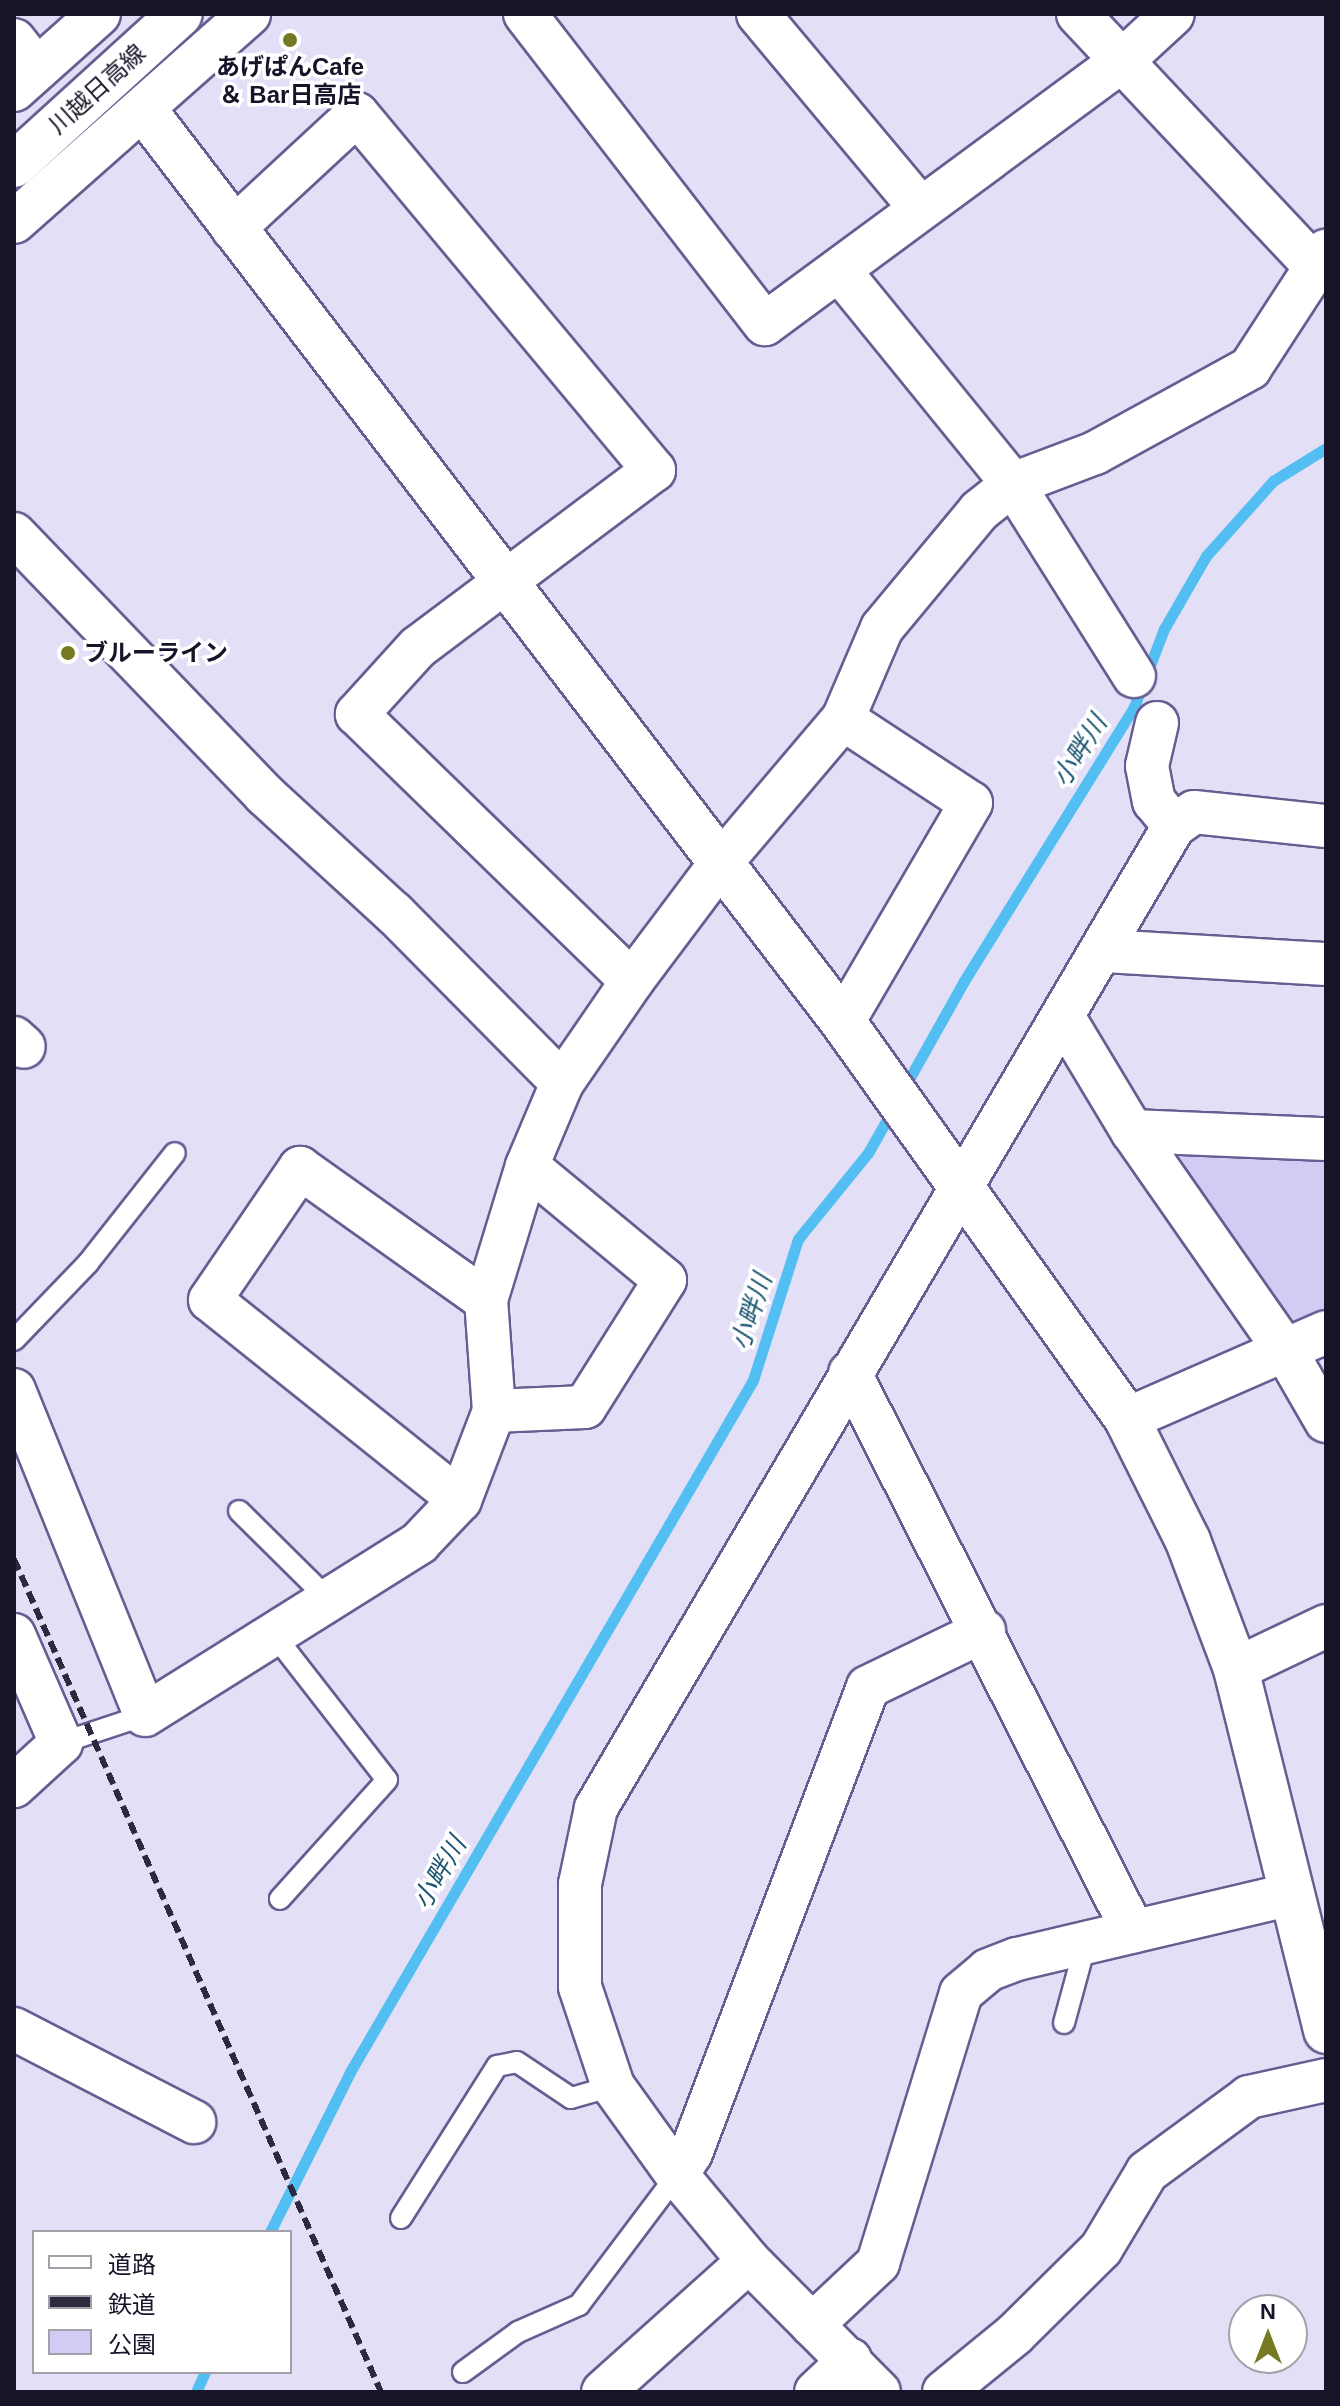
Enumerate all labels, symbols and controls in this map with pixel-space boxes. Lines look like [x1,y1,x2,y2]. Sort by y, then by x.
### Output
marker: あげぱんCafe ＆ Bar日高店 [281,31,299,49]
street label: 川越日高線 [43,38,151,140]
place label: あげぱんCafe ＆ Bar日高店 [216,53,364,109]
place label: ブルーライン [84,639,228,667]
marker: ブルーライン [59,644,77,662]
water label: 小畔川 [1046,710,1114,792]
water label: 小畔川 [725,1270,779,1354]
water label: 小畔川 [407,1831,473,1915]
legend [32,2230,292,2374]
text: 道路 [108,2251,156,2278]
text: 鉄道 [108,2291,156,2318]
north arrow [1228,2294,1308,2374]
text: N [1260,2299,1276,2324]
text: 公園 [108,2331,156,2358]

